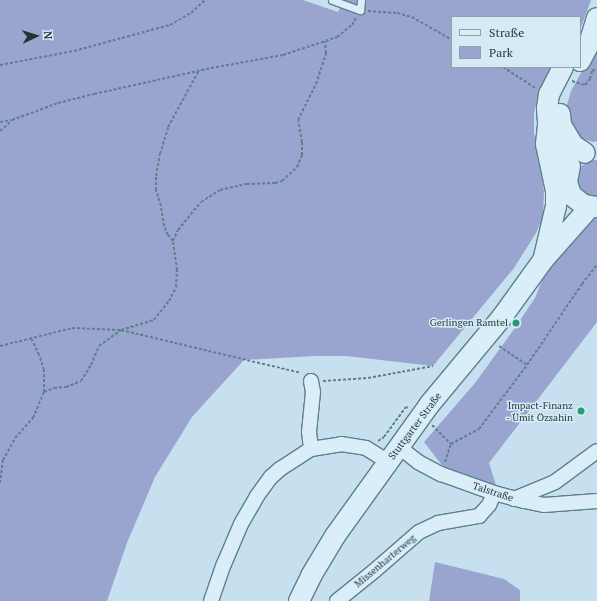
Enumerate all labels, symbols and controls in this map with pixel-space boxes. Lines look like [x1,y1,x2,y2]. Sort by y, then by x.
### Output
north arrow [16,16,56,56]
legend [451,16,581,68]
text: Straße [489,25,524,40]
text: N [41,31,55,40]
text: Park [489,45,513,60]
place label: Gerlingen Ramtel [430,317,508,329]
marker: Gerlingen Ramtel [511,318,521,328]
street label: Stuttgarter Straße [386,390,444,462]
place label: Impact-Finanz - Ümit Özsahin [506,399,573,422]
marker: Impact-Finanz - Ümit Özsahin [576,406,586,416]
street label: Talstraße [471,480,515,504]
street label: Missenharterweg [352,532,418,590]

